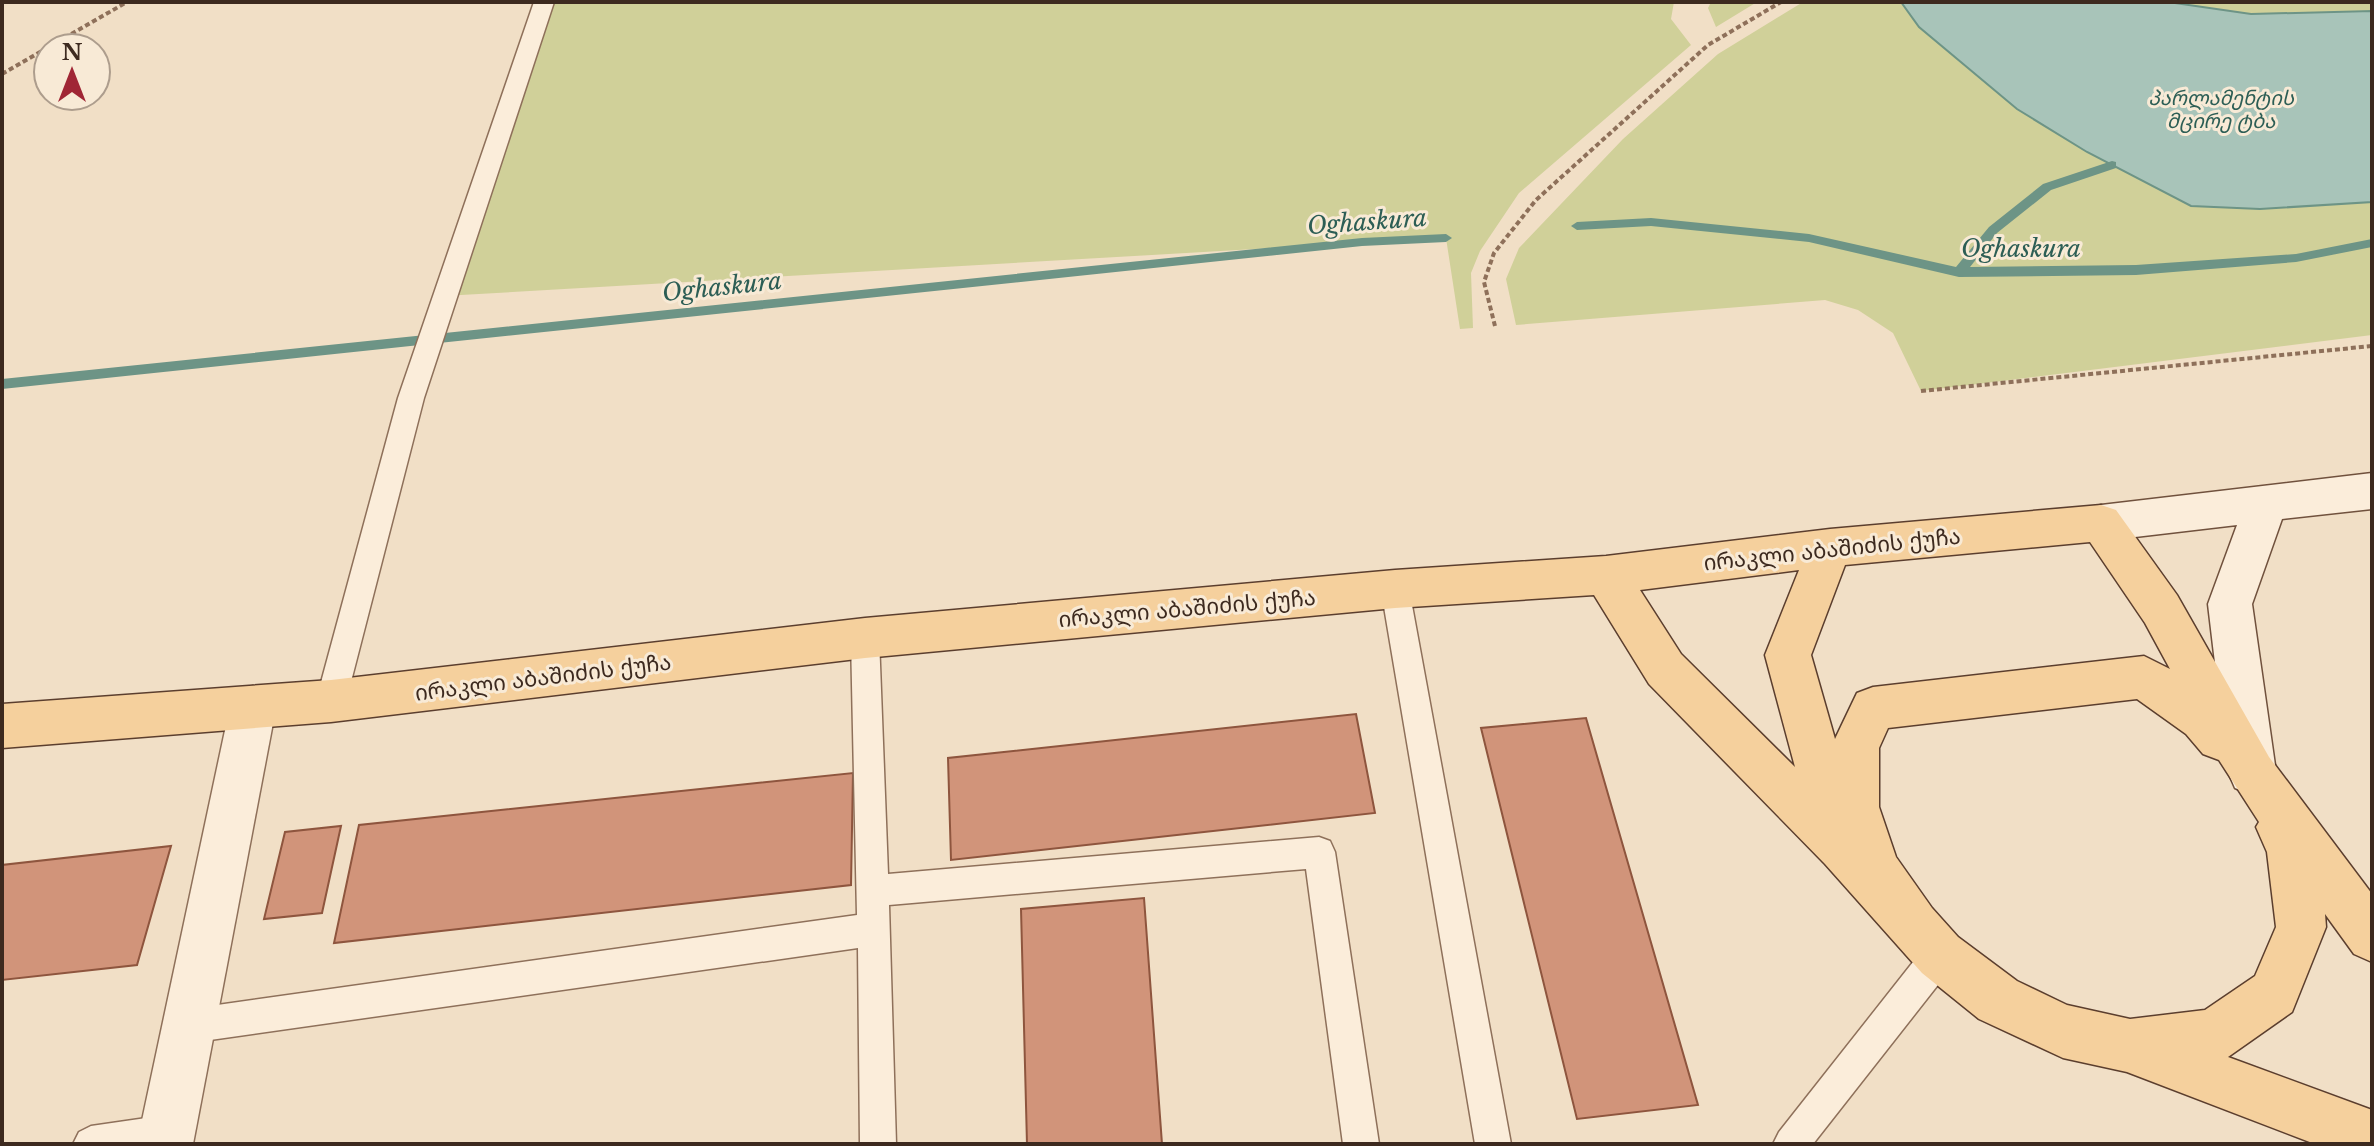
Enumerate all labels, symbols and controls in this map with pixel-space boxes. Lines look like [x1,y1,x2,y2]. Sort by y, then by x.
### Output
north arrow [32,32,112,112]
text: N [62,39,83,66]
water label: პარლამენტის მცირე ტბა [2148,86,2295,133]
water label: Oghaskura [1306,203,1428,240]
water label: Oghaskura [1961,234,2081,263]
water label: Oghaskura [661,266,783,307]
street label: ირაკლი აბაშიძის ქუჩა [1702,523,1962,576]
street label: ირაკლი აბაშიძის ქუჩა [1057,584,1317,633]
street label: ირაკლი აბაშიძის ქუჩა [413,648,673,707]

